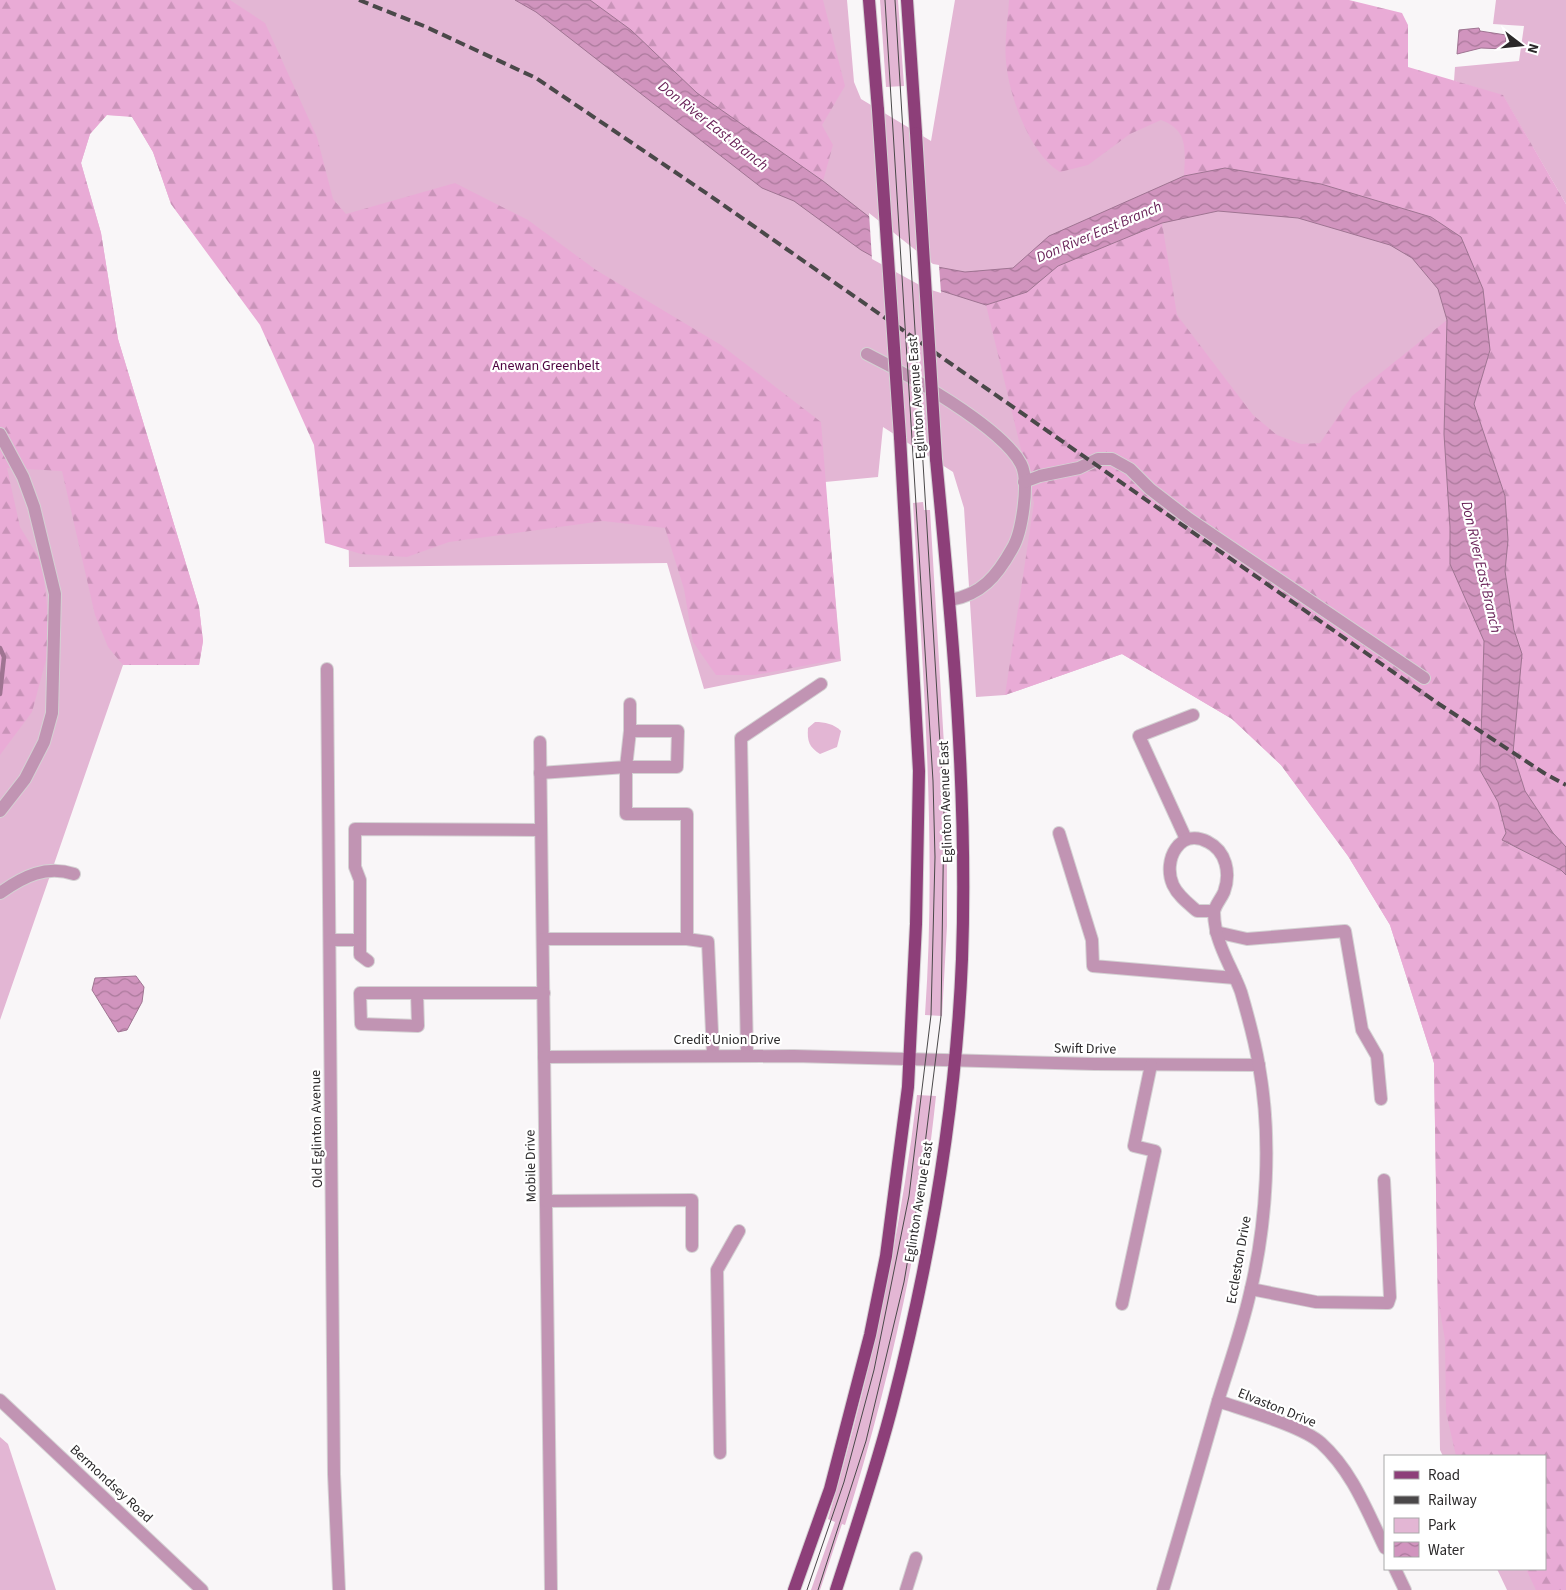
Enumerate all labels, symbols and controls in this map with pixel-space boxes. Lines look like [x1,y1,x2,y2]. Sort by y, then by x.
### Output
north arrow [1496,20,1546,70]
text: N [1522,41,1543,56]
water label: Don River East Branch [653,76,773,176]
water label: Don River East Branch [1033,196,1165,268]
street label: Eglinton Avenue East [903,336,931,460]
park label: Anewan Greenbelt [492,356,600,376]
water label: Don River East Branch [1456,499,1506,635]
street label: Eglinton Avenue East [934,740,958,864]
street label: Credit Union Drive [674,1030,781,1050]
street label: Swift Drive [1054,1038,1116,1060]
street label: Old Eglinton Avenue [306,1070,328,1188]
street label: Mobile Drive [520,1129,542,1202]
street label: Eglinton Avenue East [900,1140,938,1264]
street label: Eccleston Drive [1221,1215,1257,1305]
street label: Elvaston Drive [1235,1383,1319,1433]
street label: Bermondsey Road [65,1440,157,1528]
legend [1384,1455,1546,1570]
text: Road [1428,1465,1460,1486]
text: Railway [1428,1490,1477,1511]
text: Park [1428,1515,1457,1536]
text: Water [1428,1540,1465,1561]

